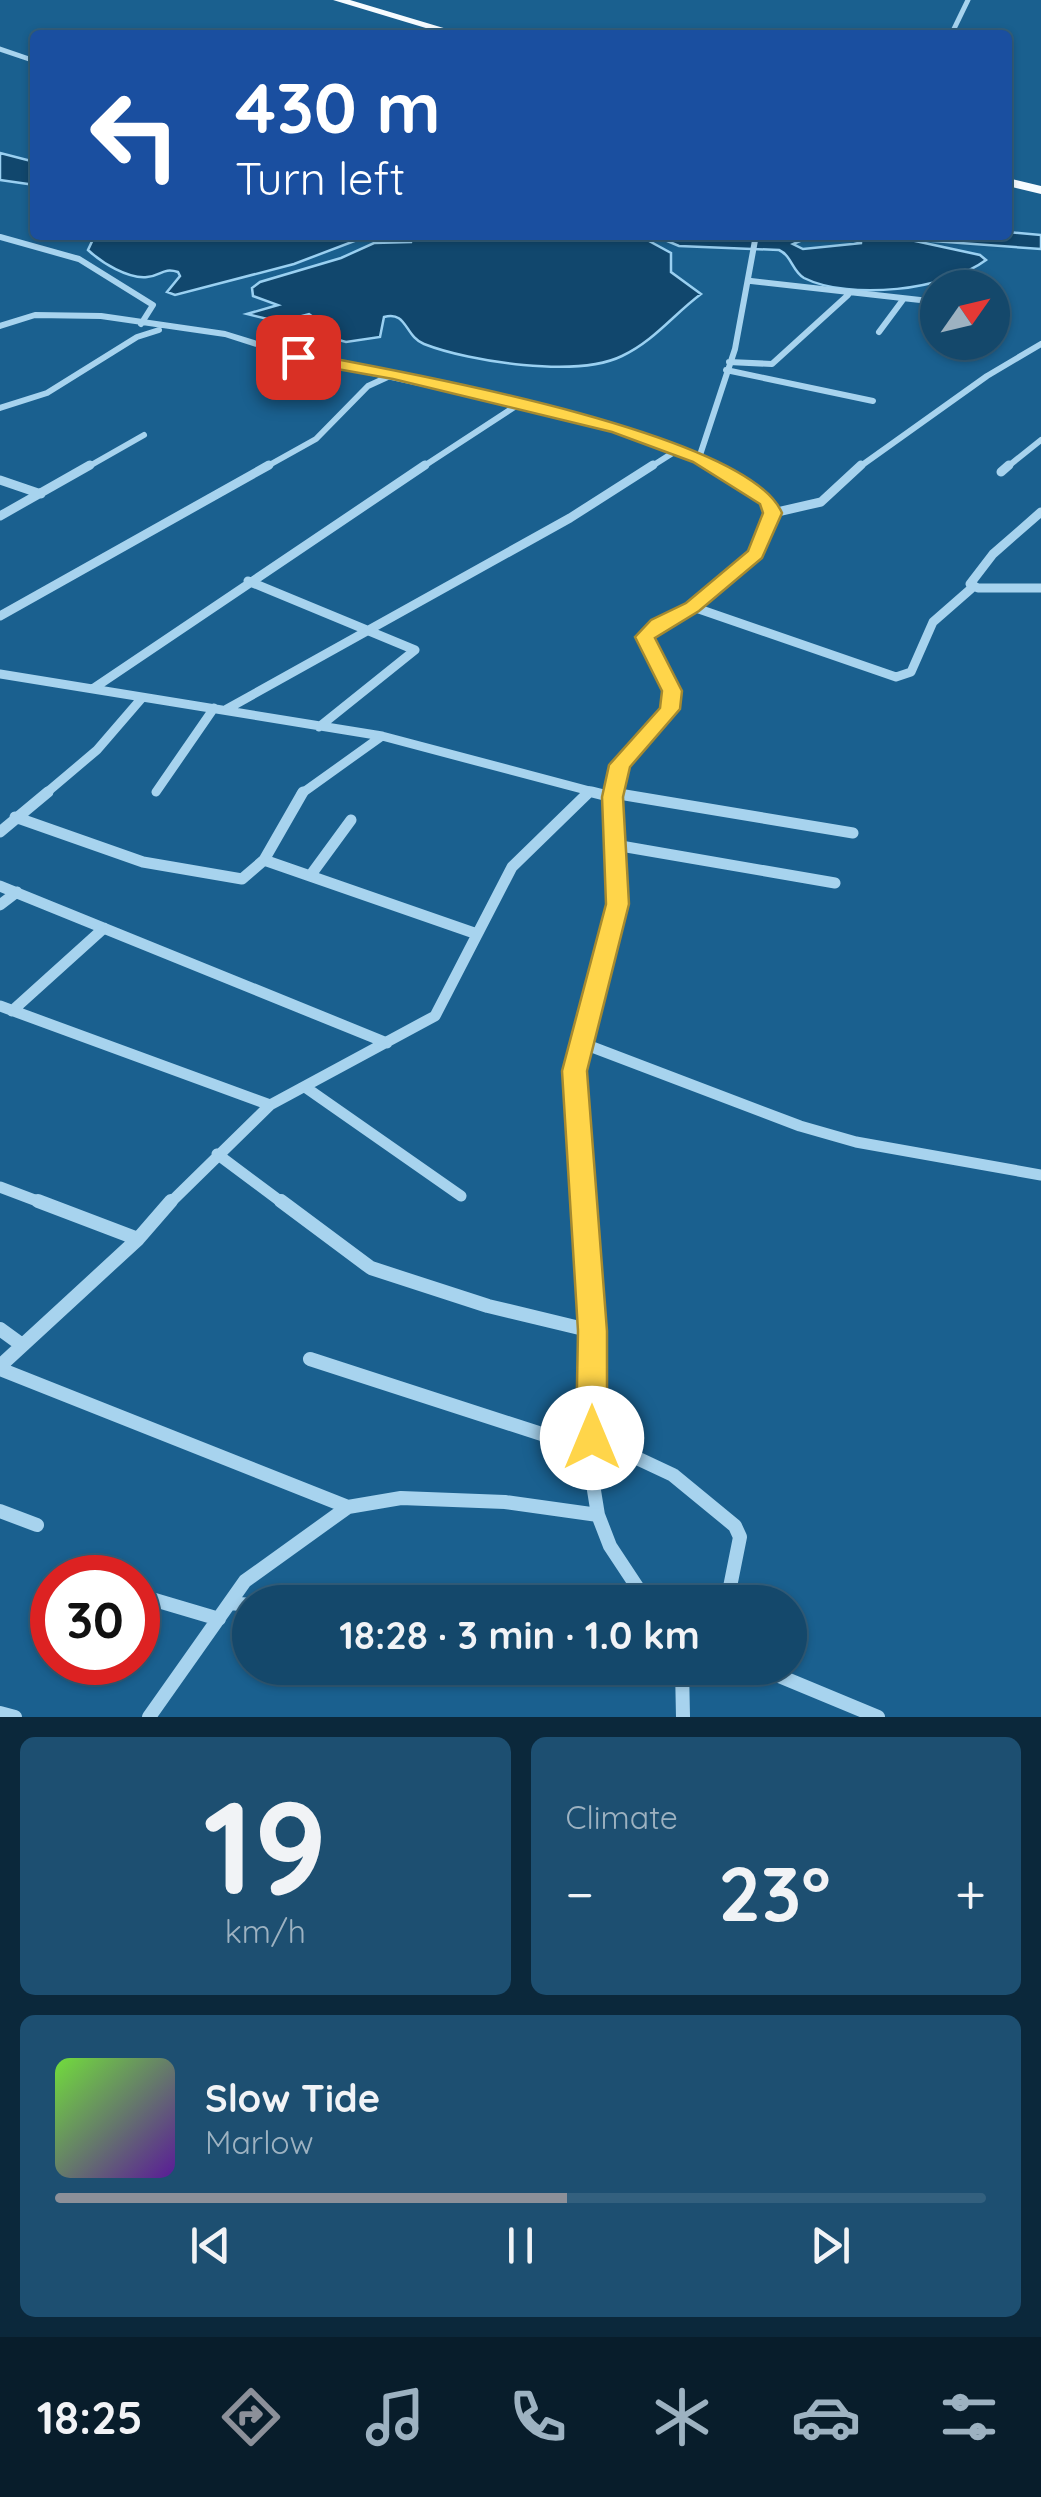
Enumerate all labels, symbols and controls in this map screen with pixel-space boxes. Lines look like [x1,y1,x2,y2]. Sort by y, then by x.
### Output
text: 430 m [235,63,441,151]
icon: left [70,70,200,200]
text: Turn left [235,150,405,206]
north arrow [920,270,1010,360]
map controls [920,270,1010,360]
pin [256,315,341,400]
icon: arrive [271,330,326,385]
position arrow [540,1386,644,1490]
speed limit sign: 30 [30,1555,160,1685]
text: 18:28 · 3 min · 1.0 km [339,1611,700,1659]
text: 19 [203,1764,327,1927]
text: Climate [566,1797,678,1837]
text: 23° [718,1846,831,1940]
text: − [566,1859,594,1928]
text: + [955,1859,986,1928]
text: km/h [225,1911,306,1951]
text: Slow Tide [205,2074,380,2122]
text: Marlow [205,2122,314,2162]
icon: previous [183,2218,238,2273]
icon: pause [493,2218,548,2273]
icon: next [803,2218,858,2273]
icon: directions [216,2382,286,2452]
icon: music [360,2382,430,2452]
icon: phone [503,2382,573,2452]
icon: climate [647,2382,717,2452]
icon: car [791,2382,861,2452]
icon: filters [934,2382,1004,2452]
text: 18:25 [37,2389,143,2445]

